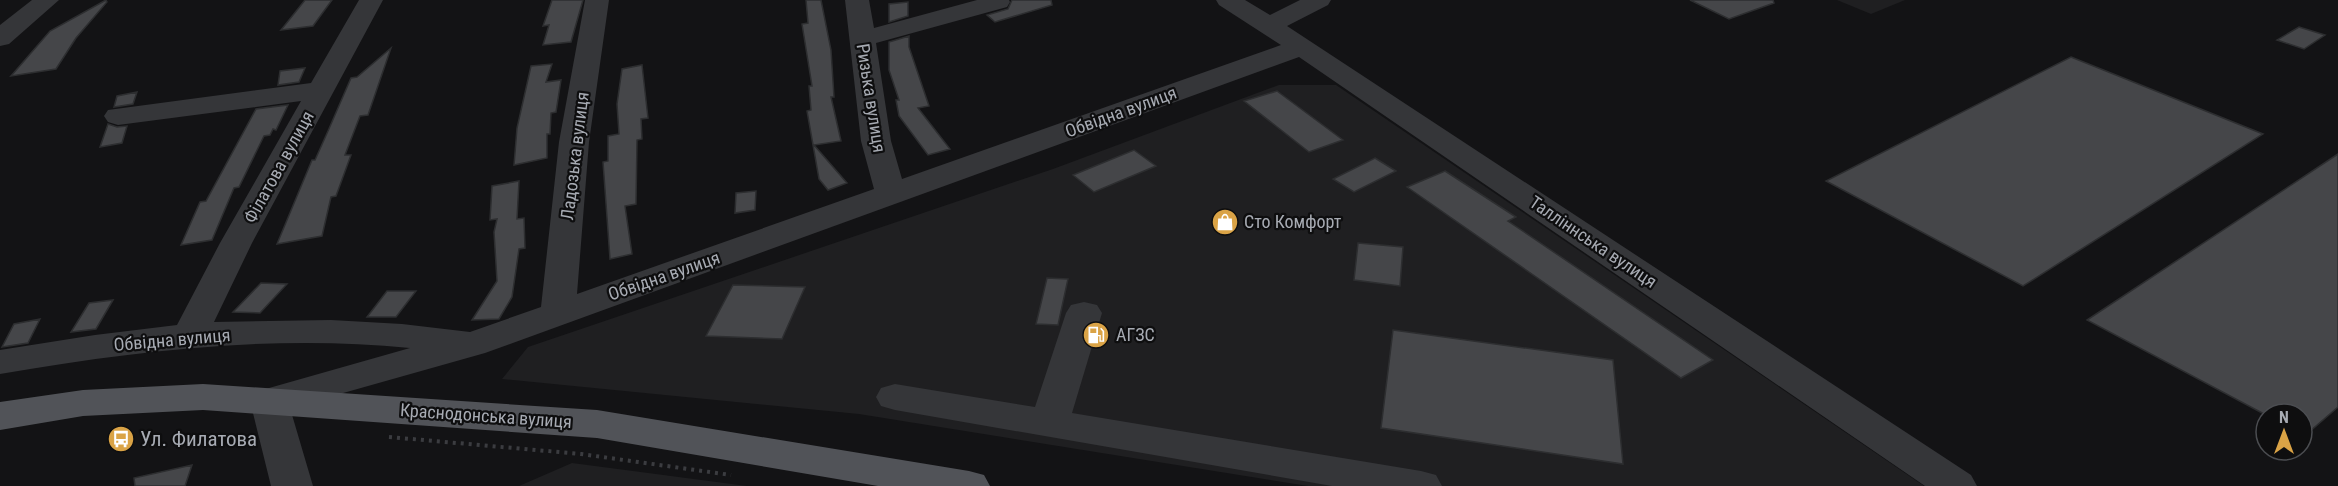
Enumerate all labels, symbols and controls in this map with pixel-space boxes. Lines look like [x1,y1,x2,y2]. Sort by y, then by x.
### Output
street label: Ризька вулиця [853,42,890,154]
street label: Обвідна вулиця [1062,82,1179,141]
street label: Ладозька вулиця [556,91,593,221]
street label: Філатова вулиця [239,107,318,226]
street label: Талліннська вулиця [1526,191,1661,292]
shop icon: Сто Комфорт [1210,207,1240,237]
place label: Сто Комфорт [1244,211,1342,232]
street label: Обвідна вулиця [605,247,723,304]
fuel station icon: АГЗС [1081,320,1111,350]
street label: Обвідна вулиця [113,324,231,355]
place label: АГЗС [1116,324,1155,345]
street label: Краснодонська вулиця [399,399,573,432]
north arrow [2254,402,2314,462]
text: N [2279,408,2289,427]
bus stop icon: Ул. Филатова [106,424,136,454]
place label: Ул. Филатова [140,427,257,451]

